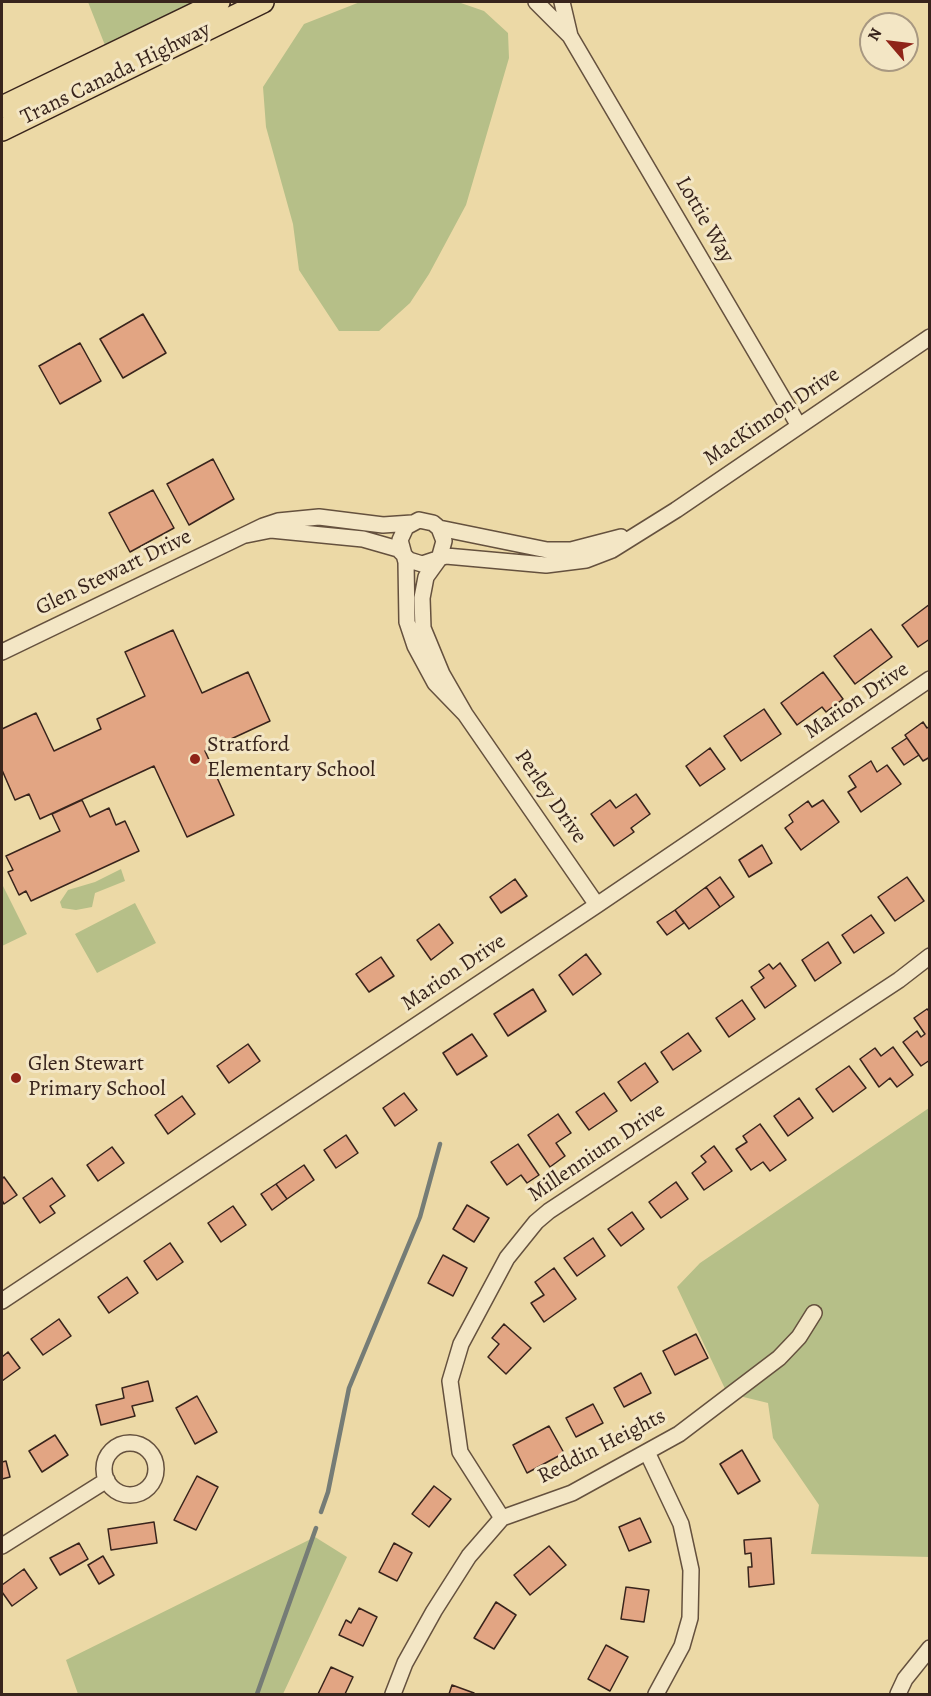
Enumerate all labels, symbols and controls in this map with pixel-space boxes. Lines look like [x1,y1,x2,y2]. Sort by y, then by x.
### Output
north arrow [859,12,919,72]
street label: Trans Canada Highway [17,17,215,131]
text: N [862,24,887,45]
street label: Lottie Way [669,172,739,268]
street label: MacKinnon Drive [699,362,845,472]
street label: Glen Stewart Drive [32,524,196,622]
street label: Marion Drive [800,656,914,746]
place label: Stratford Elementary School [207,733,375,784]
street label: Perley Drive [508,745,592,849]
marker: Stratford Elementary School [188,752,202,766]
street label: Marion Drive [397,928,511,1018]
place label: Glen Stewart Primary School [28,1052,166,1104]
marker: Glen Stewart Primary School [9,1071,23,1085]
street label: Millennium Drive [524,1097,670,1209]
street label: Reddin Heights [534,1403,670,1491]

